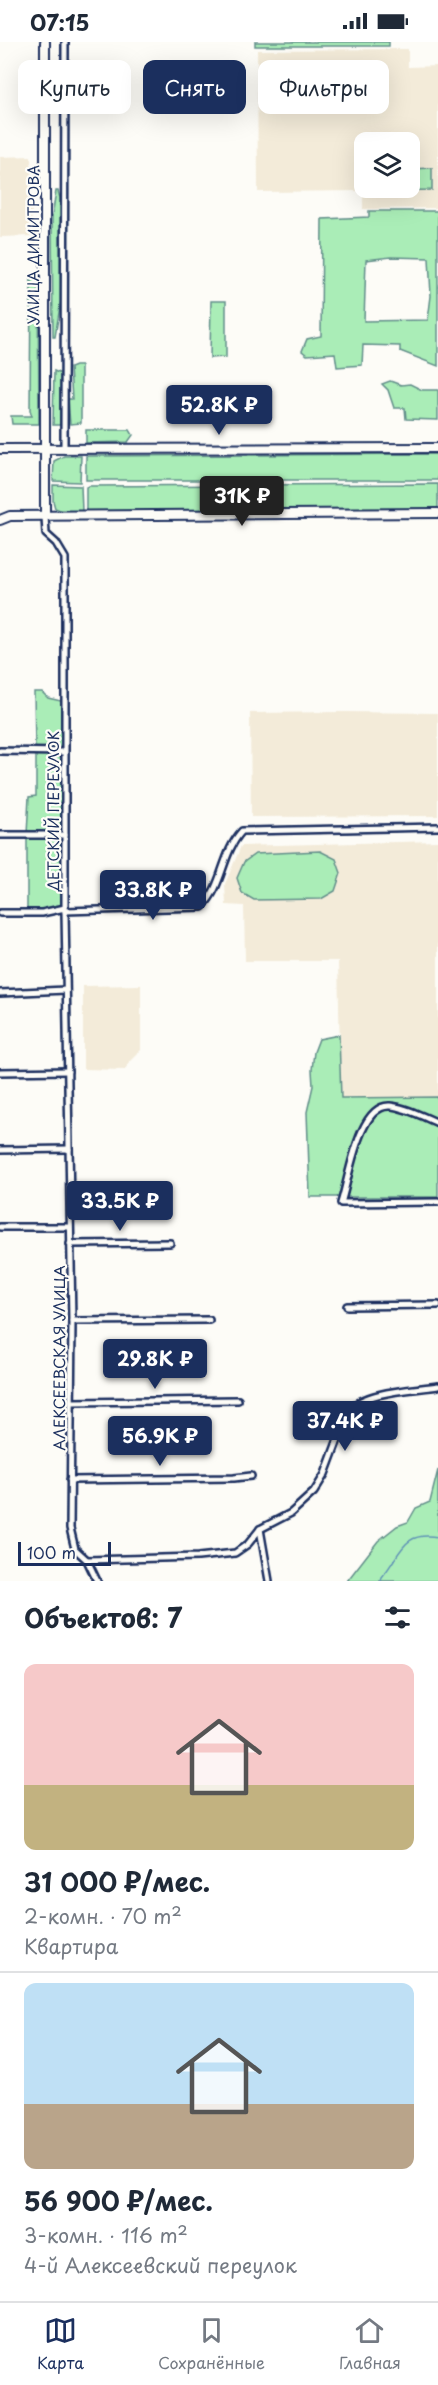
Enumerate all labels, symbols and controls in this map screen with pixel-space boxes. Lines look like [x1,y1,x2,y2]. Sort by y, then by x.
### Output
text: 07:15 [30,5,90,38]
chip: Купить [18,60,131,114]
chip: Снять [143,60,246,114]
chip: Фильтры [258,60,389,114]
map controls [354,132,420,198]
button: layers [354,132,420,198]
street label: УЛИЦА ДИМИТРОВА [21,165,44,325]
pin: 52.8K ₽ [164,385,274,436]
text: 52.8K ₽ [180,389,258,419]
pin: 31K ₽ [200,476,284,527]
text: 31K ₽ [214,480,270,510]
street label: ДЕТСКИЙ ПЕРЕУЛОК [41,730,64,892]
pin: 33.8K ₽ [98,870,208,921]
text: 33.8K ₽ [114,874,192,904]
pin: 33.5K ₽ [65,1181,175,1232]
text: 33.5K ₽ [81,1185,159,1215]
street label: АЛЕКСЕЕВСКАЯ УЛИЦА [47,1265,70,1451]
pin: 29.8K ₽ [100,1339,210,1390]
text: 29.8K ₽ [117,1343,193,1373]
pin: 37.4K ₽ [290,1401,400,1452]
text: 37.4K ₽ [307,1405,383,1435]
pin: 56.9K ₽ [105,1416,215,1467]
text: 56.9K ₽ [122,1420,198,1450]
scale bar [18,1539,111,1566]
text: 100 m [27,1540,76,1564]
text: Объектов: 7 [24,1598,182,1637]
icon: filters [381,1601,414,1634]
icon: home [165,1703,273,1811]
text: 31 000 ₽/мес. [24,1862,210,1901]
text: 2-комн. · 70 m² [24,1901,182,1931]
text: Квартира [24,1931,118,1961]
icon: home [165,2022,273,2130]
text: 56 900 ₽/мес. [24,2181,213,2220]
text: 3-комн. · 116 m² [24,2220,188,2250]
text: 4-й Алексеевский переулок [24,2250,297,2280]
tab: Карта [37,2314,84,2374]
tab: Сохранённые [158,2314,265,2374]
tab: Главная [339,2314,401,2374]

